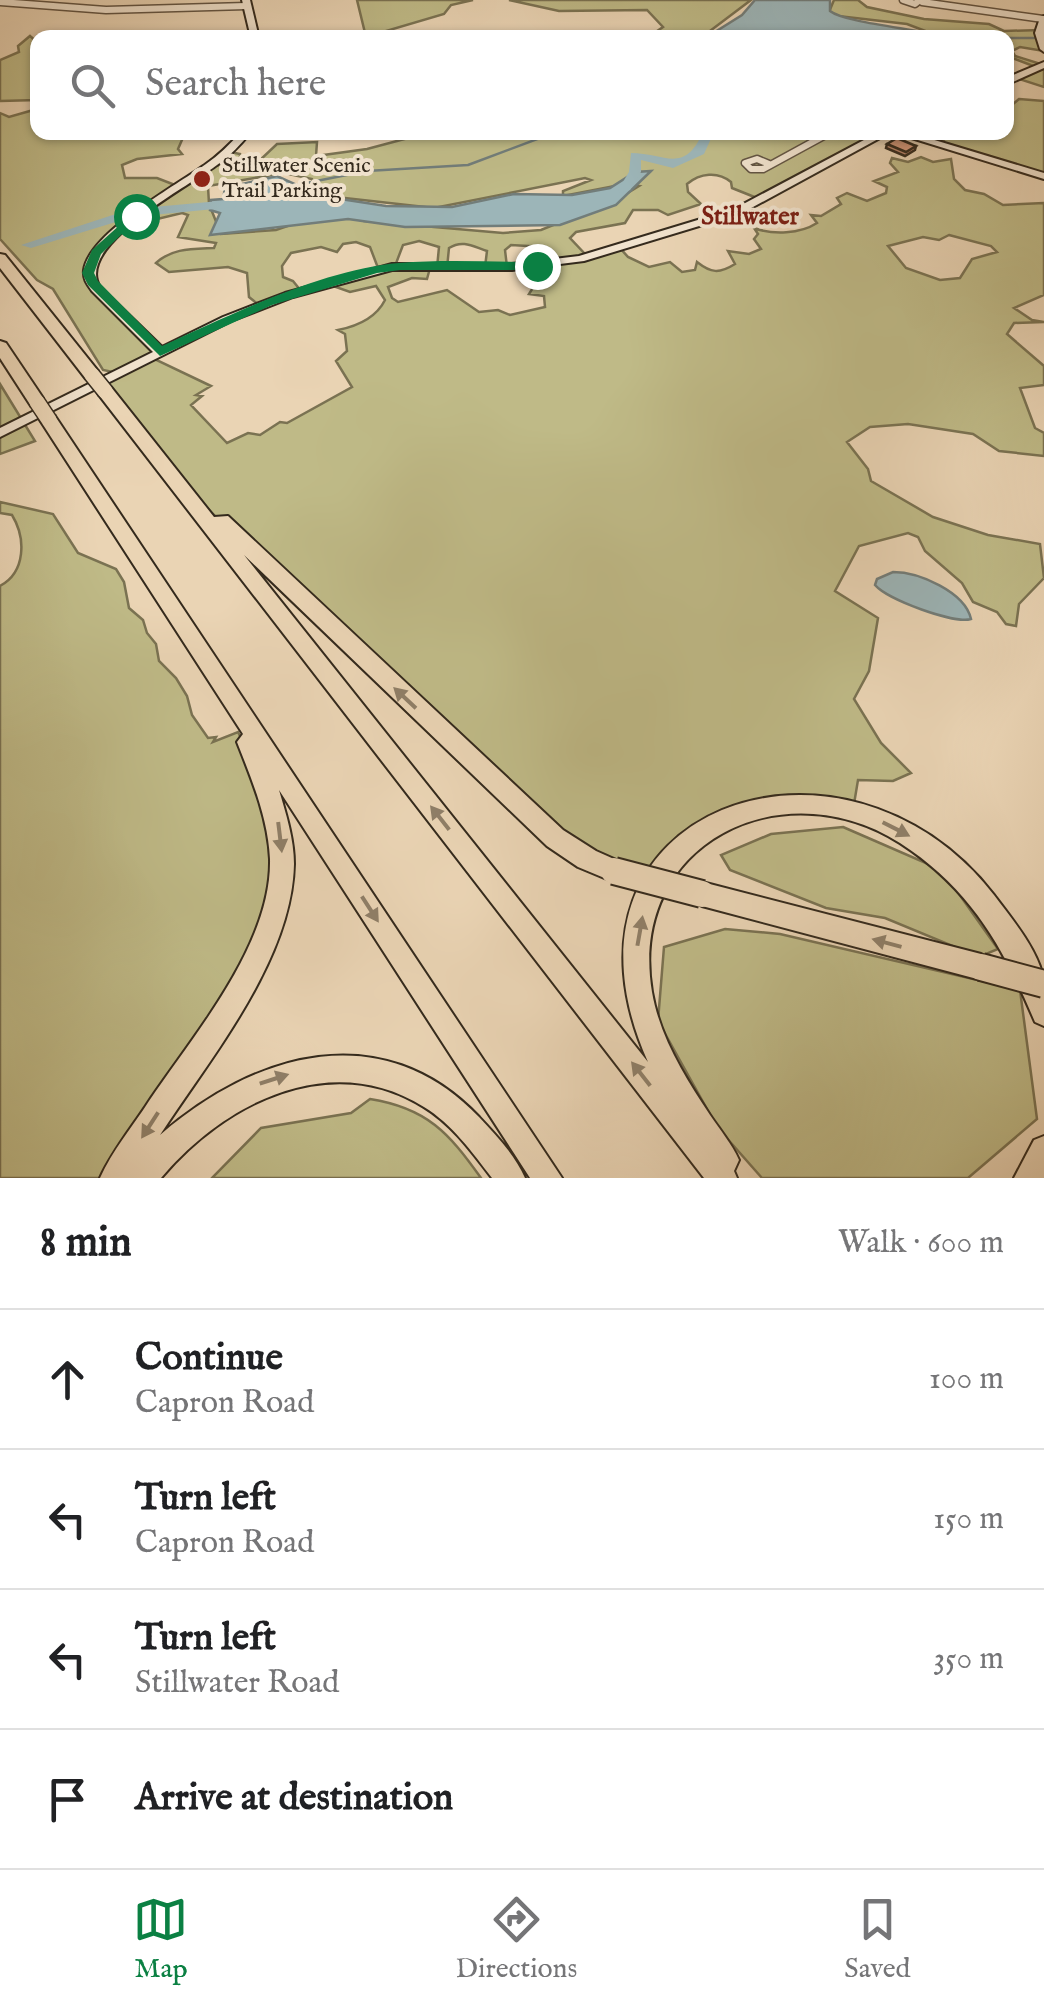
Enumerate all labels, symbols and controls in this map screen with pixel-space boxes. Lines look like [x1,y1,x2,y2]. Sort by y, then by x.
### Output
search box [30,30,1014,140]
icon: search [65,58,120,113]
text: Search here [145,61,326,109]
place label: Stillwater Scenic Trail Parking [222,152,371,205]
marker: Stillwater Scenic Trail Parking [191,168,213,190]
route start [114,194,160,240]
district label: Stillwater [701,201,800,233]
route end [515,244,561,290]
one-way arrow [394,687,418,710]
one-way arrow [430,805,451,831]
one-way arrow [881,820,910,837]
one-way arrow [272,821,288,853]
one-way arrow [360,895,378,923]
one-way arrow [633,915,648,947]
one-way arrow [871,934,902,950]
one-way arrow [631,1061,651,1087]
one-way arrow [259,1071,289,1086]
one-way arrow [141,1112,159,1139]
text: 8 min [40,1217,132,1270]
text: Walk · 600 m [838,1223,1004,1264]
text: Continue [135,1335,283,1383]
icon: ahead [40,1352,95,1407]
text: 100 m [929,1359,1004,1400]
text: Capron Road [135,1383,314,1424]
text: Turn left [135,1475,276,1523]
icon: left [40,1492,95,1547]
text: 150 m [933,1499,1004,1540]
text: Capron Road [135,1523,314,1564]
text: Turn left [135,1615,276,1663]
icon: left [40,1632,95,1687]
text: 350 m [933,1639,1004,1680]
text: Stillwater Road [135,1663,339,1704]
icon: arrive [40,1772,95,1827]
text: Arrive at destination [135,1775,453,1823]
tab: Map [133,1892,188,1987]
tab: Directions [455,1892,577,1987]
tab: Saved [844,1892,911,1987]

